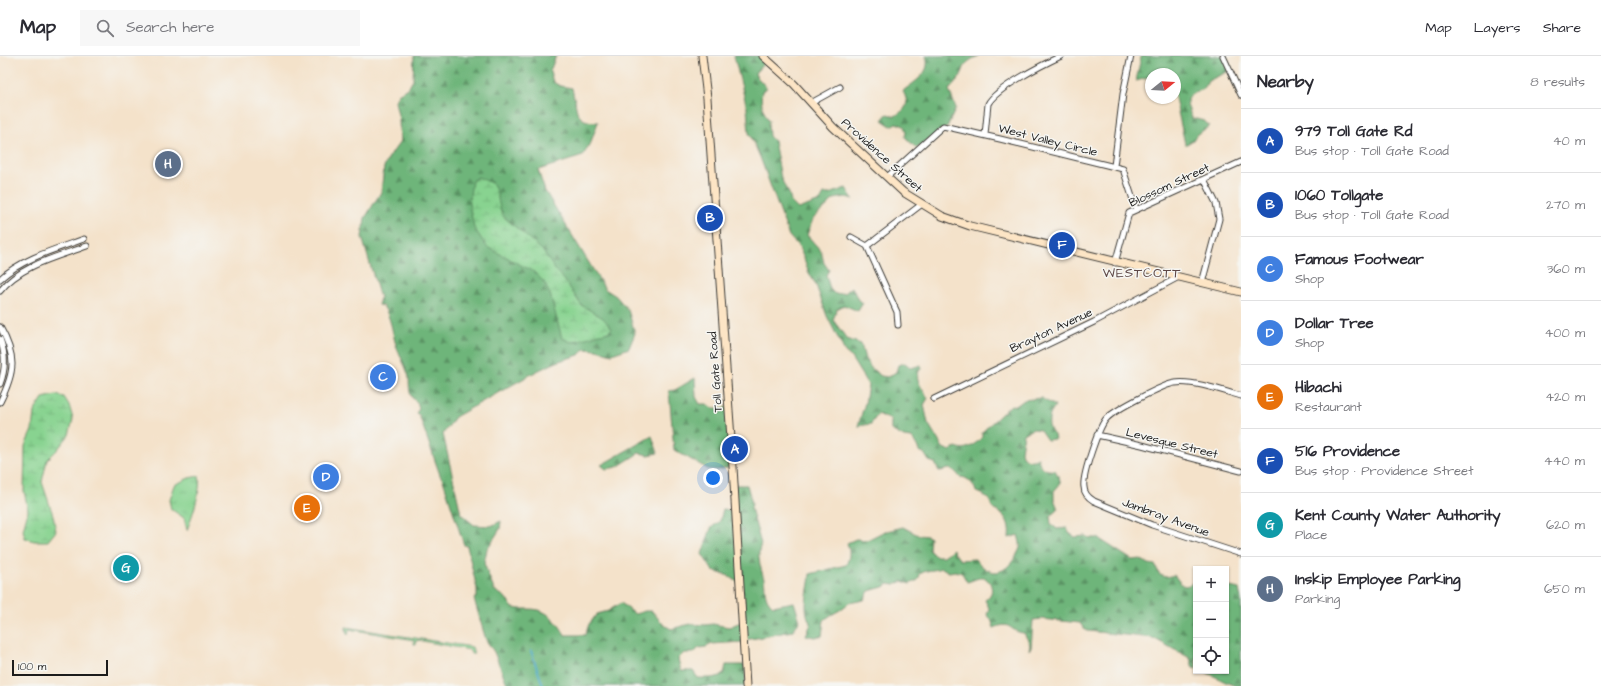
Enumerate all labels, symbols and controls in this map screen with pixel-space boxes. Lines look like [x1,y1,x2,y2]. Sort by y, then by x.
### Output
search box [80,10,360,46]
text: Map [20,14,56,41]
icon: search [94,17,116,39]
text: Search here [126,17,215,38]
text: Map [1425,18,1452,38]
text: Layers [1474,18,1521,38]
text: Share [1543,18,1581,38]
north arrow [1145,68,1181,104]
text: Nearby [1257,70,1314,94]
text: 8 results [1530,73,1585,91]
street label: Providence Street [837,114,926,196]
street label: West Valley Circle [996,120,1100,162]
text: 979 Toll Gate Rd [1295,121,1412,142]
text: A [1266,132,1274,150]
text: 40 m [1553,132,1585,150]
text: Bus stop · Toll Gate Road [1295,142,1449,160]
pin: H [155,149,181,179]
street label: Blossom Street [1126,159,1212,212]
text: 1060 Tollgate [1295,185,1383,206]
text: B [1265,196,1275,214]
text: 270 m [1546,196,1585,214]
pin: B [697,203,723,233]
text: Bus stop · Toll Gate Road [1295,206,1449,224]
pin: F [1049,230,1075,260]
text: Famous Footwear [1295,249,1424,270]
text: C [1265,260,1275,278]
text: 360 m [1547,260,1585,278]
district label: WESTCOTT [1103,264,1181,282]
text: Shop [1295,270,1324,288]
street label: Brayton Avenue [1007,304,1096,358]
text: Dollar Tree [1295,313,1374,334]
text: D [1266,324,1274,342]
text: 400 m [1544,324,1585,342]
street label: Toll Gate Road [704,331,727,413]
text: Shop [1295,334,1324,352]
pin: C [370,362,396,392]
text: Hibachi [1295,377,1342,398]
text: E [1266,388,1274,406]
text: 420 m [1545,388,1585,406]
text: Restaurant [1295,398,1362,416]
street label: Levesque Street [1124,424,1220,463]
pin: A [722,434,748,464]
text: 516 Providence [1295,441,1400,462]
text: F [1265,452,1275,470]
text: 440 m [1544,452,1585,470]
pin: D [313,462,339,492]
text: Bus stop · Providence Street [1295,462,1473,480]
your location [703,468,723,488]
pin: E [294,493,320,523]
street label: Jambray Avenue [1120,494,1212,542]
text: Kent County Water Authority [1295,505,1500,526]
text: G [1265,516,1275,534]
text: 620 m [1546,516,1585,534]
text: Place [1295,526,1327,544]
pin: G [113,553,139,583]
map controls [1193,566,1229,674]
button: + [1193,566,1229,602]
text: Inskip Employee Parking [1295,569,1461,590]
text: H [1266,580,1274,598]
text: 650 m [1544,580,1585,598]
text: Parking [1295,590,1340,608]
button: − [1193,602,1229,638]
button: locate [1193,638,1229,674]
scale bar [12,658,108,677]
text: 100 m [18,659,46,674]

